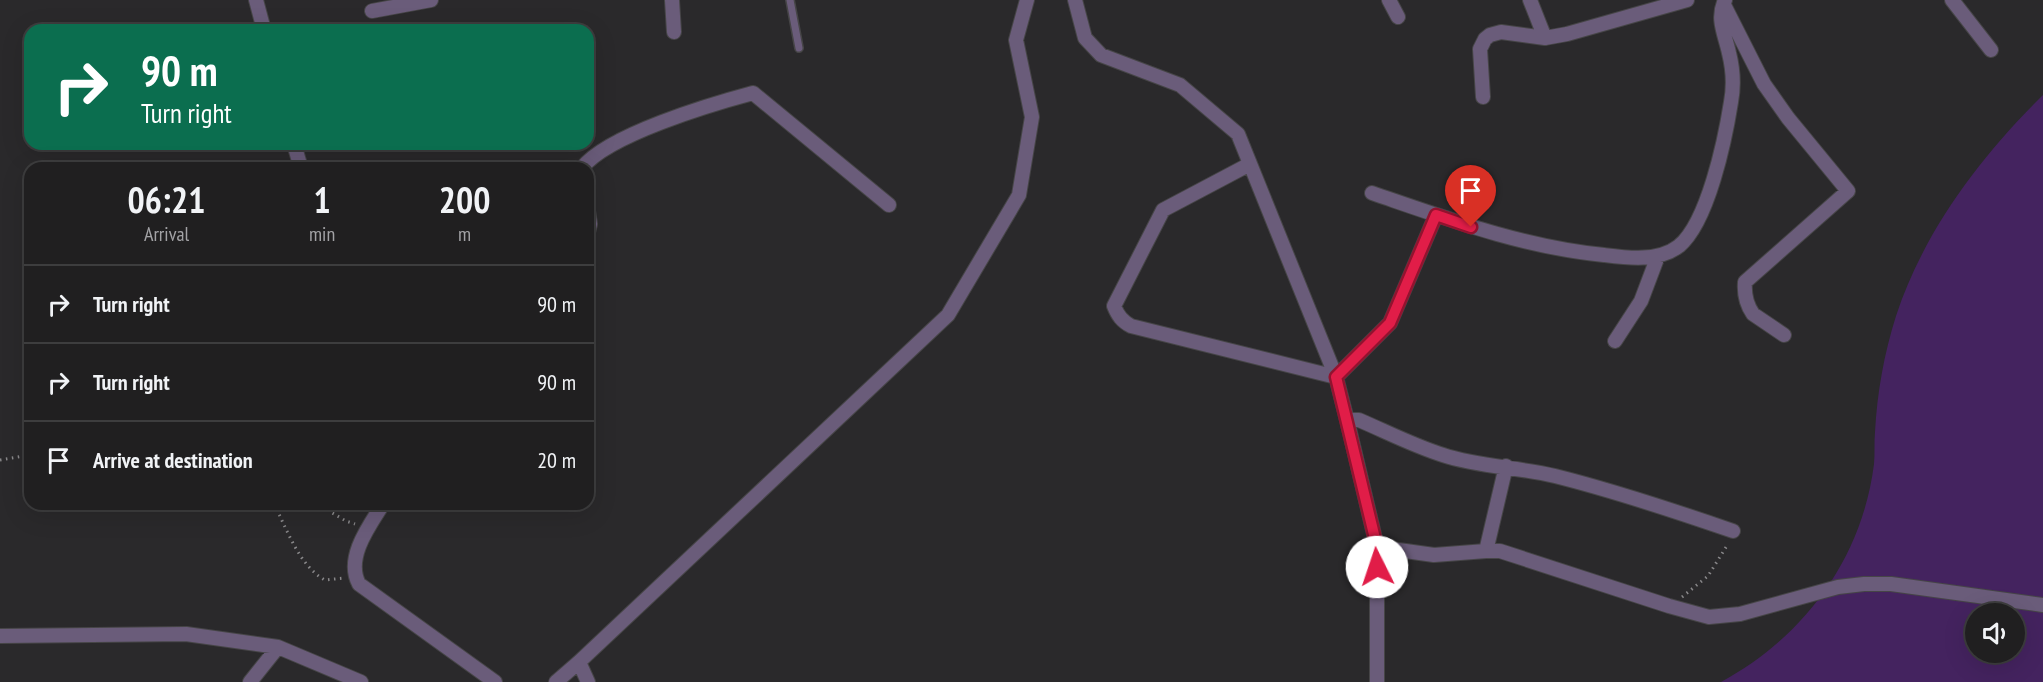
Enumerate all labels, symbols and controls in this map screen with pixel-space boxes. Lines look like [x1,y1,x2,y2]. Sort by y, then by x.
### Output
text: 90 m [141,43,218,98]
icon: right [42,48,120,126]
text: Turn right [141,96,232,130]
pin [1445,165,1496,227]
icon: arrive [1454,174,1487,207]
text: 06:21 [128,176,205,223]
text: 1 [313,176,331,223]
text: 200 [439,176,490,223]
text: Arrival [144,221,189,247]
text: min [309,221,335,247]
text: m [458,221,471,247]
icon: right [42,288,75,321]
text: Turn right [93,290,170,318]
text: 90 m [537,290,576,318]
icon: right [42,366,75,399]
text: Turn right [93,368,170,396]
text: 90 m [537,368,576,396]
icon: arrive [42,444,75,477]
text: Arrive at destination [93,446,253,474]
text: 20 m [537,446,576,474]
position arrow [1345,535,1409,599]
map controls [1965,603,2025,663]
button: sound [1965,603,2025,663]

